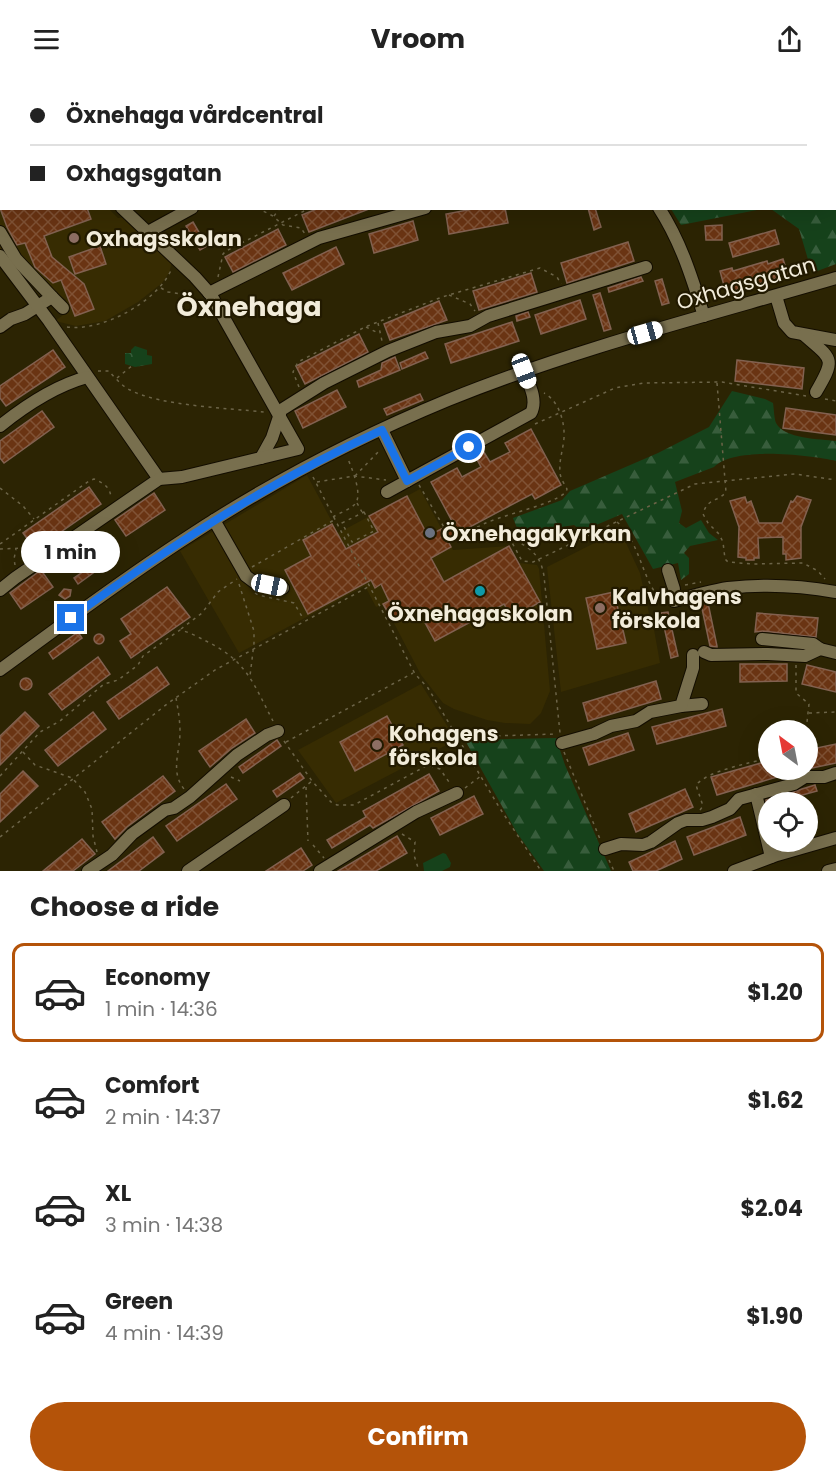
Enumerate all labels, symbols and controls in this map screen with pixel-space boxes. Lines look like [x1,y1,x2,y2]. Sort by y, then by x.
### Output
text: Vroom [371,20,465,57]
icon: menu [30,23,63,56]
icon: share [773,23,806,56]
text: Öxnehaga vårdcentral [66,100,323,131]
text: Oxhagsgatan [66,158,222,189]
place label: Oxhagsskolan [86,224,242,253]
marker: Oxhagsskolan [67,231,81,245]
street label: Oxhagsgatan [673,249,819,317]
district label: Öxnehaga [176,288,322,325]
car [625,319,665,347]
car [509,351,539,391]
route start [455,433,482,460]
place label: Öxnehagakyrkan [442,519,632,548]
marker: Öxnehagakyrkan [423,526,437,540]
callout: 1 min [22,531,121,573]
text: 1 min [44,538,97,566]
car [250,572,288,598]
place label: Kalvhagens förskola [612,582,742,635]
marker: Öxnehagaskolan [473,584,487,598]
place label: Öxnehagaskolan [387,599,573,628]
marker: Kalvhagens förskola [593,601,607,615]
route end [57,604,84,631]
place label: Kohagens förskola [389,719,499,772]
north arrow [758,720,818,780]
map controls [758,720,818,852]
marker: Kohagens förskola [370,738,384,752]
button: locate [758,792,818,852]
text: Choose a ride [30,888,219,925]
text: Economy [105,962,210,993]
icon: car [33,966,87,1020]
text: $1.20 [747,977,803,1008]
text: 1 min · 14:36 [105,995,218,1023]
text: Comfort [105,1070,199,1101]
icon: car [33,1074,87,1128]
text: $1.62 [747,1085,803,1116]
text: 2 min · 14:37 [105,1103,221,1131]
text: XL [105,1178,131,1209]
icon: car [33,1182,87,1236]
text: $2.04 [741,1193,803,1224]
text: 3 min · 14:38 [105,1211,223,1239]
text: Green [105,1286,173,1317]
icon: car [33,1290,87,1344]
text: $1.90 [746,1301,803,1332]
text: 4 min · 14:39 [105,1319,224,1347]
button: Confirm [30,1402,806,1471]

